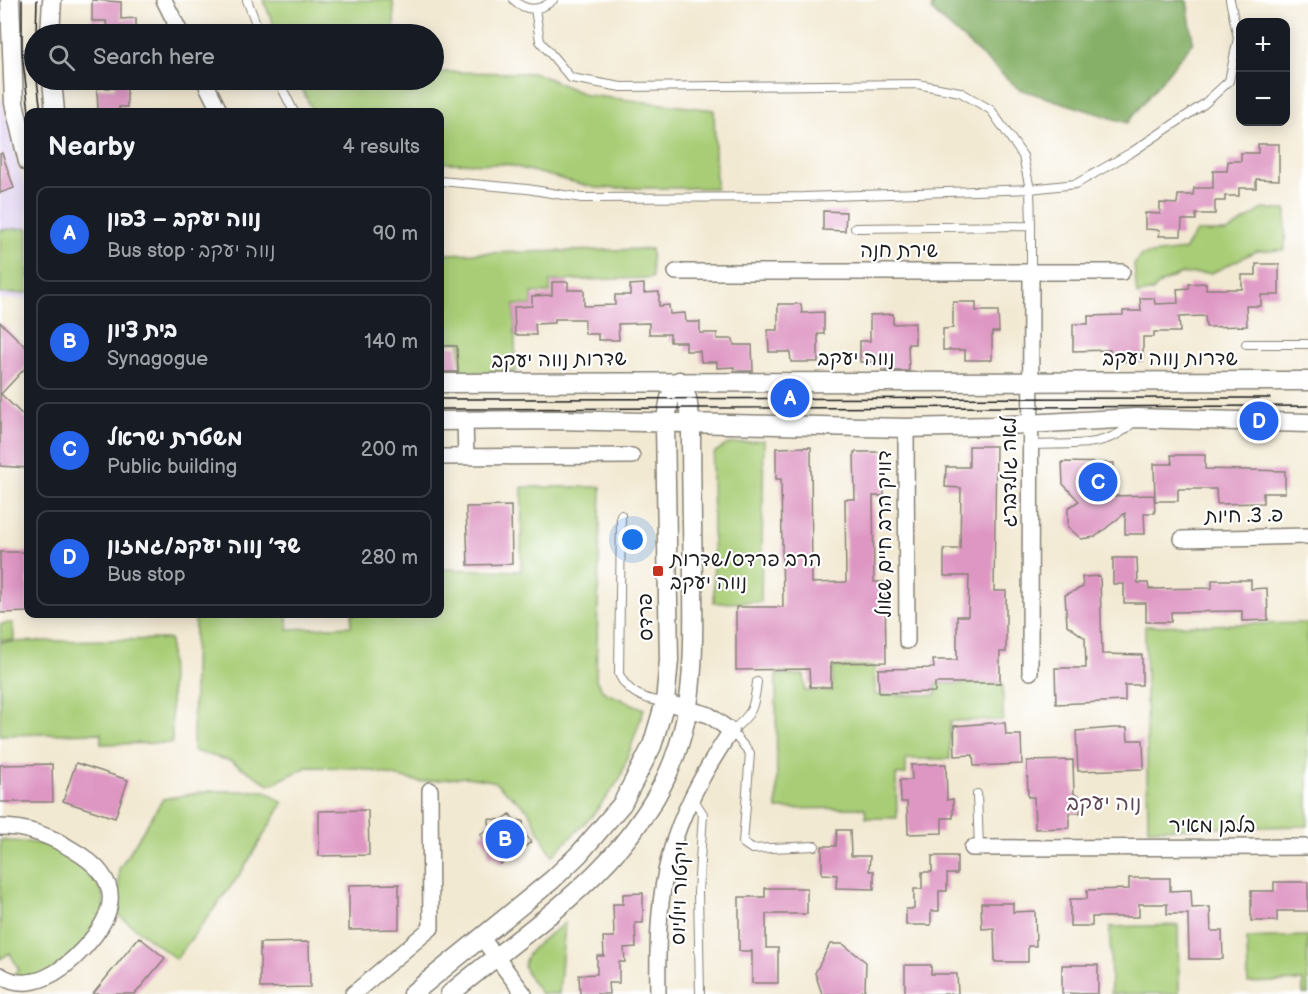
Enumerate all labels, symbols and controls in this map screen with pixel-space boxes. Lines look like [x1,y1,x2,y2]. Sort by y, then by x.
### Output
map controls [1236,18,1290,126]
button: + [1236,18,1290,72]
search box [24,24,444,90]
icon: search [45,41,78,74]
text: Search here [93,44,215,71]
button: − [1236,72,1290,126]
text: Nearby [48,132,135,163]
text: 4 results [342,135,420,159]
text: נווה יעקב – צפון [107,206,261,233]
text: A [63,222,76,246]
text: 90 m [373,222,418,246]
text: Bus stop · נווה יעקב [107,239,276,263]
street label: שירת חנה [860,239,938,263]
text: בית ציון [107,317,178,344]
text: B [62,330,77,354]
text: 140 m [364,330,418,354]
text: Synagogue [107,347,208,371]
street label: שדרות נווה יעקב [491,347,627,373]
street label: נווה יעקב [818,347,895,371]
street label: שדרות נווה יעקב [1102,347,1238,371]
pin: A [770,376,810,420]
pin: D [1240,398,1278,444]
street label: לאה גולדברג [998,415,1022,527]
text: משטרת ישראל [107,425,243,452]
text: C [62,438,77,462]
text: 200 m [361,438,418,462]
street label: דוויק הרב חיים שאול [873,450,897,618]
text: Public building [107,455,237,479]
pin: C [1078,460,1118,504]
street label: פ. צ. חיות [1203,503,1284,529]
your location [618,525,647,554]
text: שד׳ נווה יעקב/גמזון [107,533,301,560]
text: D [63,546,76,570]
text: 280 m [361,546,418,570]
place label: הרב פרדס/שדרות נווה יעקב [669,548,822,595]
text: Bus stop [107,563,186,587]
marker: הרב פרדס/שדרות נווה יעקב [651,564,665,578]
street label: פרדס [634,593,658,641]
district label: נוה יעקב [1067,791,1141,816]
street label: בלבן מאיר [1169,814,1255,838]
pin: B [486,816,524,862]
street label: ויקטור ויוליוס [666,841,694,945]

